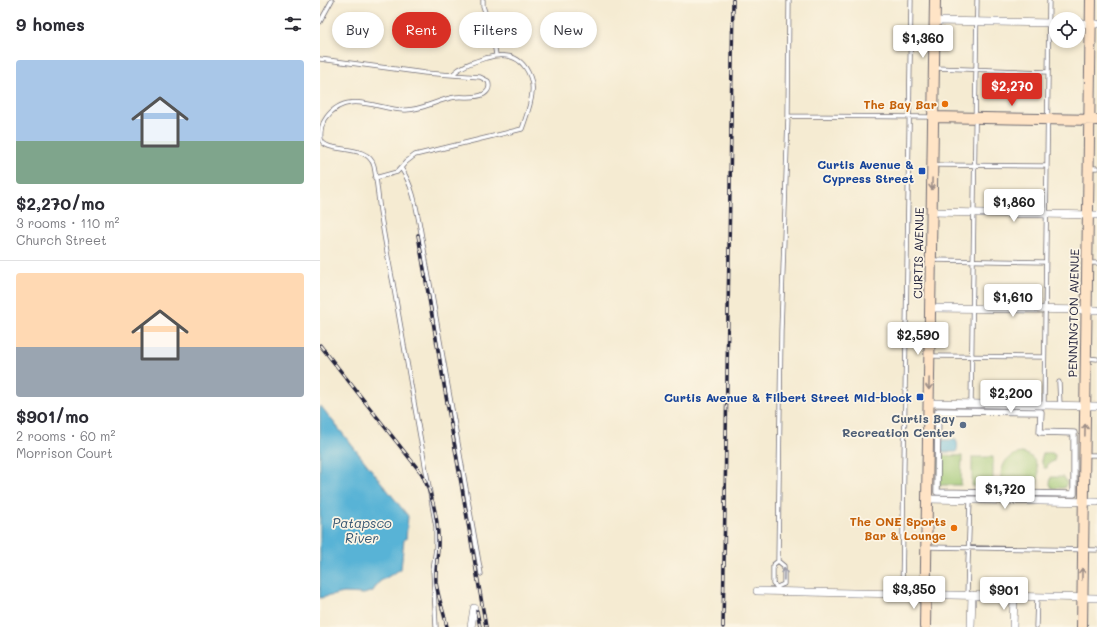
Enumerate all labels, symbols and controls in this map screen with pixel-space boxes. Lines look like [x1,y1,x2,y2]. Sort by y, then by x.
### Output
chip: Buy [332,12,384,48]
chip: Rent [392,12,451,48]
chip: Filters [459,12,532,48]
chip: New [540,12,597,48]
map controls [1049,12,1085,48]
button: locate [1049,12,1085,48]
text: 9 homes [16,13,85,35]
icon: filters [282,13,304,35]
pin: $1,360 [890,25,956,59]
text: $1,360 [902,29,944,46]
pin: $2,270 [979,73,1045,107]
text: $2,270 [991,77,1033,94]
icon: home [124,86,196,158]
place label: The Bay Bar [863,96,937,112]
marker: The Bay Bar [940,99,950,109]
place label: Curtis Avenue & Cypress Street [817,156,914,186]
marker: Curtis Avenue & Cypress Street [917,166,927,176]
one-way arrow [928,177,936,190]
pin: $1,860 [981,189,1047,223]
text: $2,270/mo [16,192,105,214]
text: $1,860 [993,193,1035,210]
street label: CURTIS AVENUE [909,207,927,299]
text: 3 rooms · 110 m² [16,214,119,231]
text: Church Street [16,231,107,248]
street label: PENNINGTON AVENUE [1064,248,1082,377]
pin: $1,610 [980,284,1046,318]
text: $1,610 [993,288,1033,305]
icon: home [124,299,196,371]
pin: $2,590 [885,322,951,356]
text: $2,590 [896,326,940,343]
one-way arrow [925,377,933,390]
pin: $2,200 [978,380,1044,414]
text: $2,200 [989,384,1033,401]
place label: Curtis Avenue & Filbert Street Mid-block [664,389,912,405]
marker: Curtis Avenue & Filbert Street Mid-block [915,392,925,402]
text: $901/mo [16,405,89,427]
place label: Curtis Bay Recreation Center [842,410,955,440]
marker: Curtis Bay Recreation Center [958,420,968,430]
one-way arrow [1081,424,1088,437]
text: 2 rooms · 60 m² [16,427,115,444]
text: Morrison Court [16,444,113,461]
pin: $1,720 [972,476,1038,510]
text: $1,720 [985,480,1025,497]
place label: The ONE Sports Bar & Lounge [850,513,946,543]
water label: Patapsco River [332,514,392,546]
marker: The ONE Sports Bar & Lounge [949,523,959,533]
one-way arrow [780,568,788,581]
one-way arrow [1078,568,1086,581]
pin: $3,350 [881,576,947,610]
pin: $901 [980,577,1028,611]
text: $3,350 [892,580,936,597]
text: $901 [989,581,1019,598]

